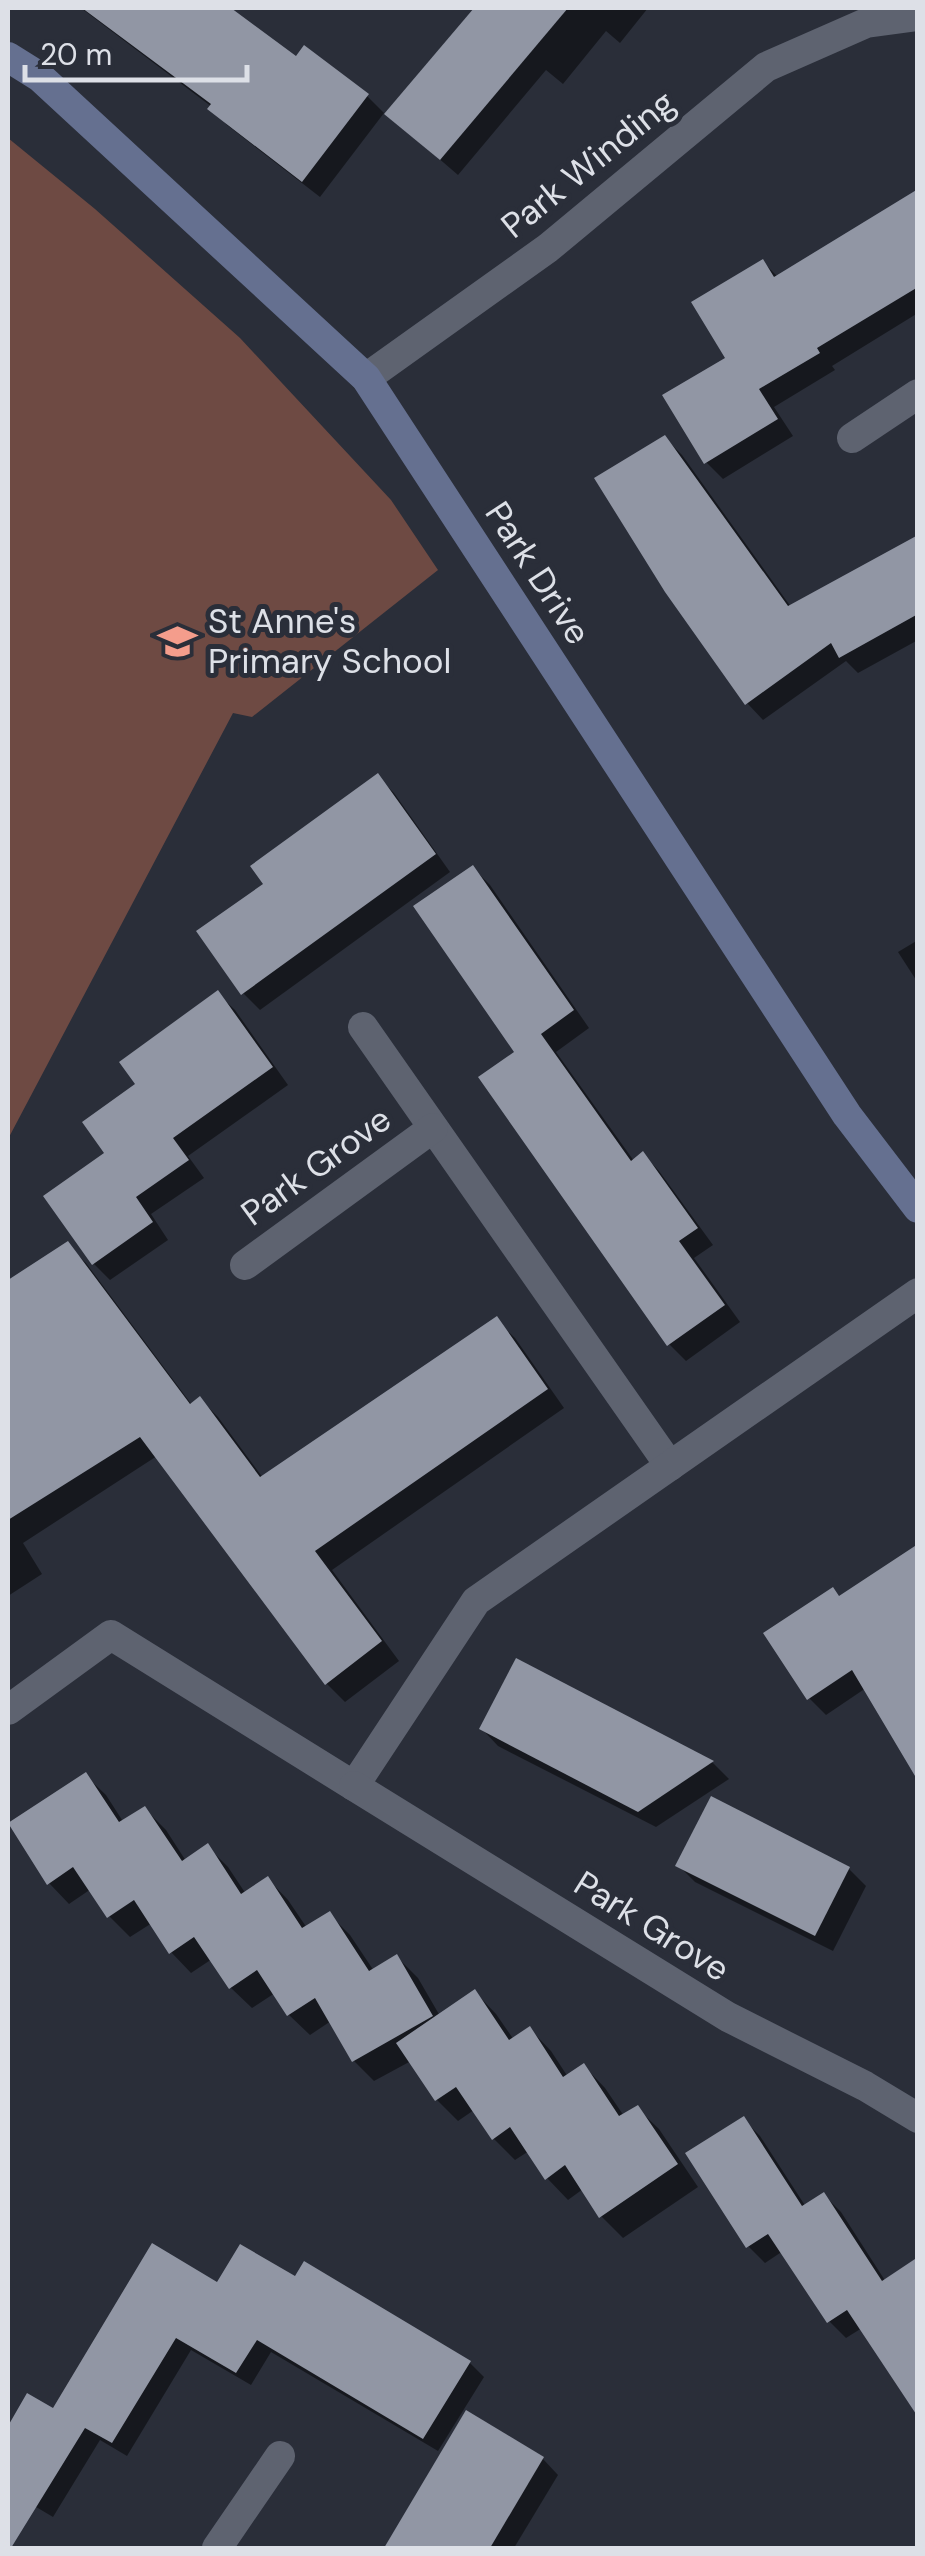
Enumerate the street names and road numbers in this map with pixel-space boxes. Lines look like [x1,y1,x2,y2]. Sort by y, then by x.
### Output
street label: Park Winding [492,80,684,248]
street label: Park Drive [475,493,601,653]
street label: Park Grove [232,1096,400,1236]
street label: Park Grove [566,1860,738,1992]

